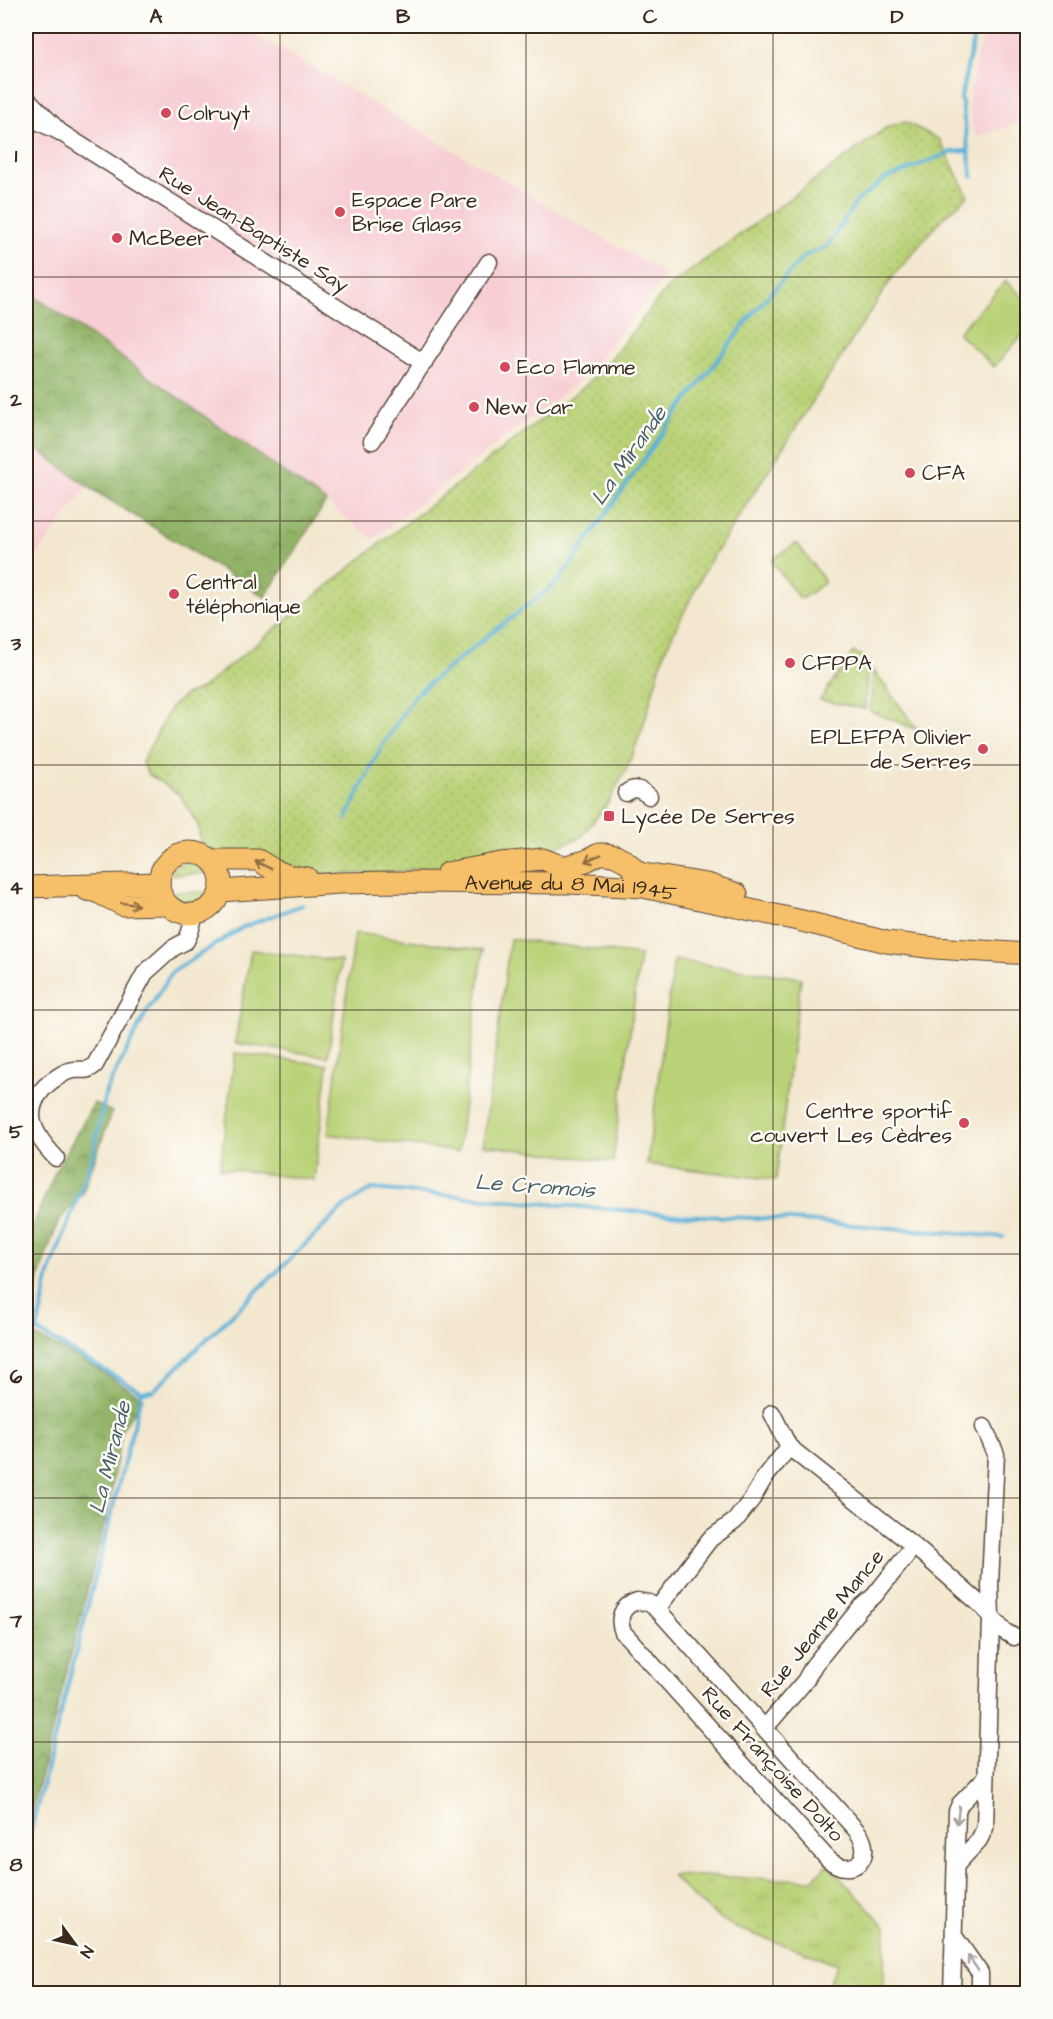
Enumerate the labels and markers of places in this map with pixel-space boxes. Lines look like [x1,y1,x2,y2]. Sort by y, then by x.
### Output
place label: Colruyt [178,99,251,130]
marker: Colruyt [159,106,173,120]
place label: Espace Pare Brise Glass [352,186,477,239]
marker: Espace Pare Brise Glass [333,205,347,219]
place label: McBeer [129,224,209,253]
marker: McBeer [110,231,124,245]
place label: Eco Flamme [517,353,636,382]
marker: Eco Flamme [498,360,512,374]
place label: New Car [486,393,573,422]
marker: New Car [467,400,481,414]
place label: CFA [922,459,965,488]
marker: CFA [903,466,917,480]
place label: Central téléphonique [186,568,301,622]
marker: Central téléphonique [167,587,181,601]
place label: CFPPA [802,649,872,678]
marker: CFPPA [783,656,797,670]
place label: EPLEFPA Olivier de Serres [811,723,971,776]
marker: EPLEFPA Olivier de Serres [976,742,990,756]
place label: Lycée De Serres [621,802,795,833]
marker: Lycée De Serres [602,809,616,823]
place label: Centre sportif couvert Les Cèdres [750,1097,953,1150]
marker: Centre sportif couvert Les Cèdres [957,1116,971,1130]

